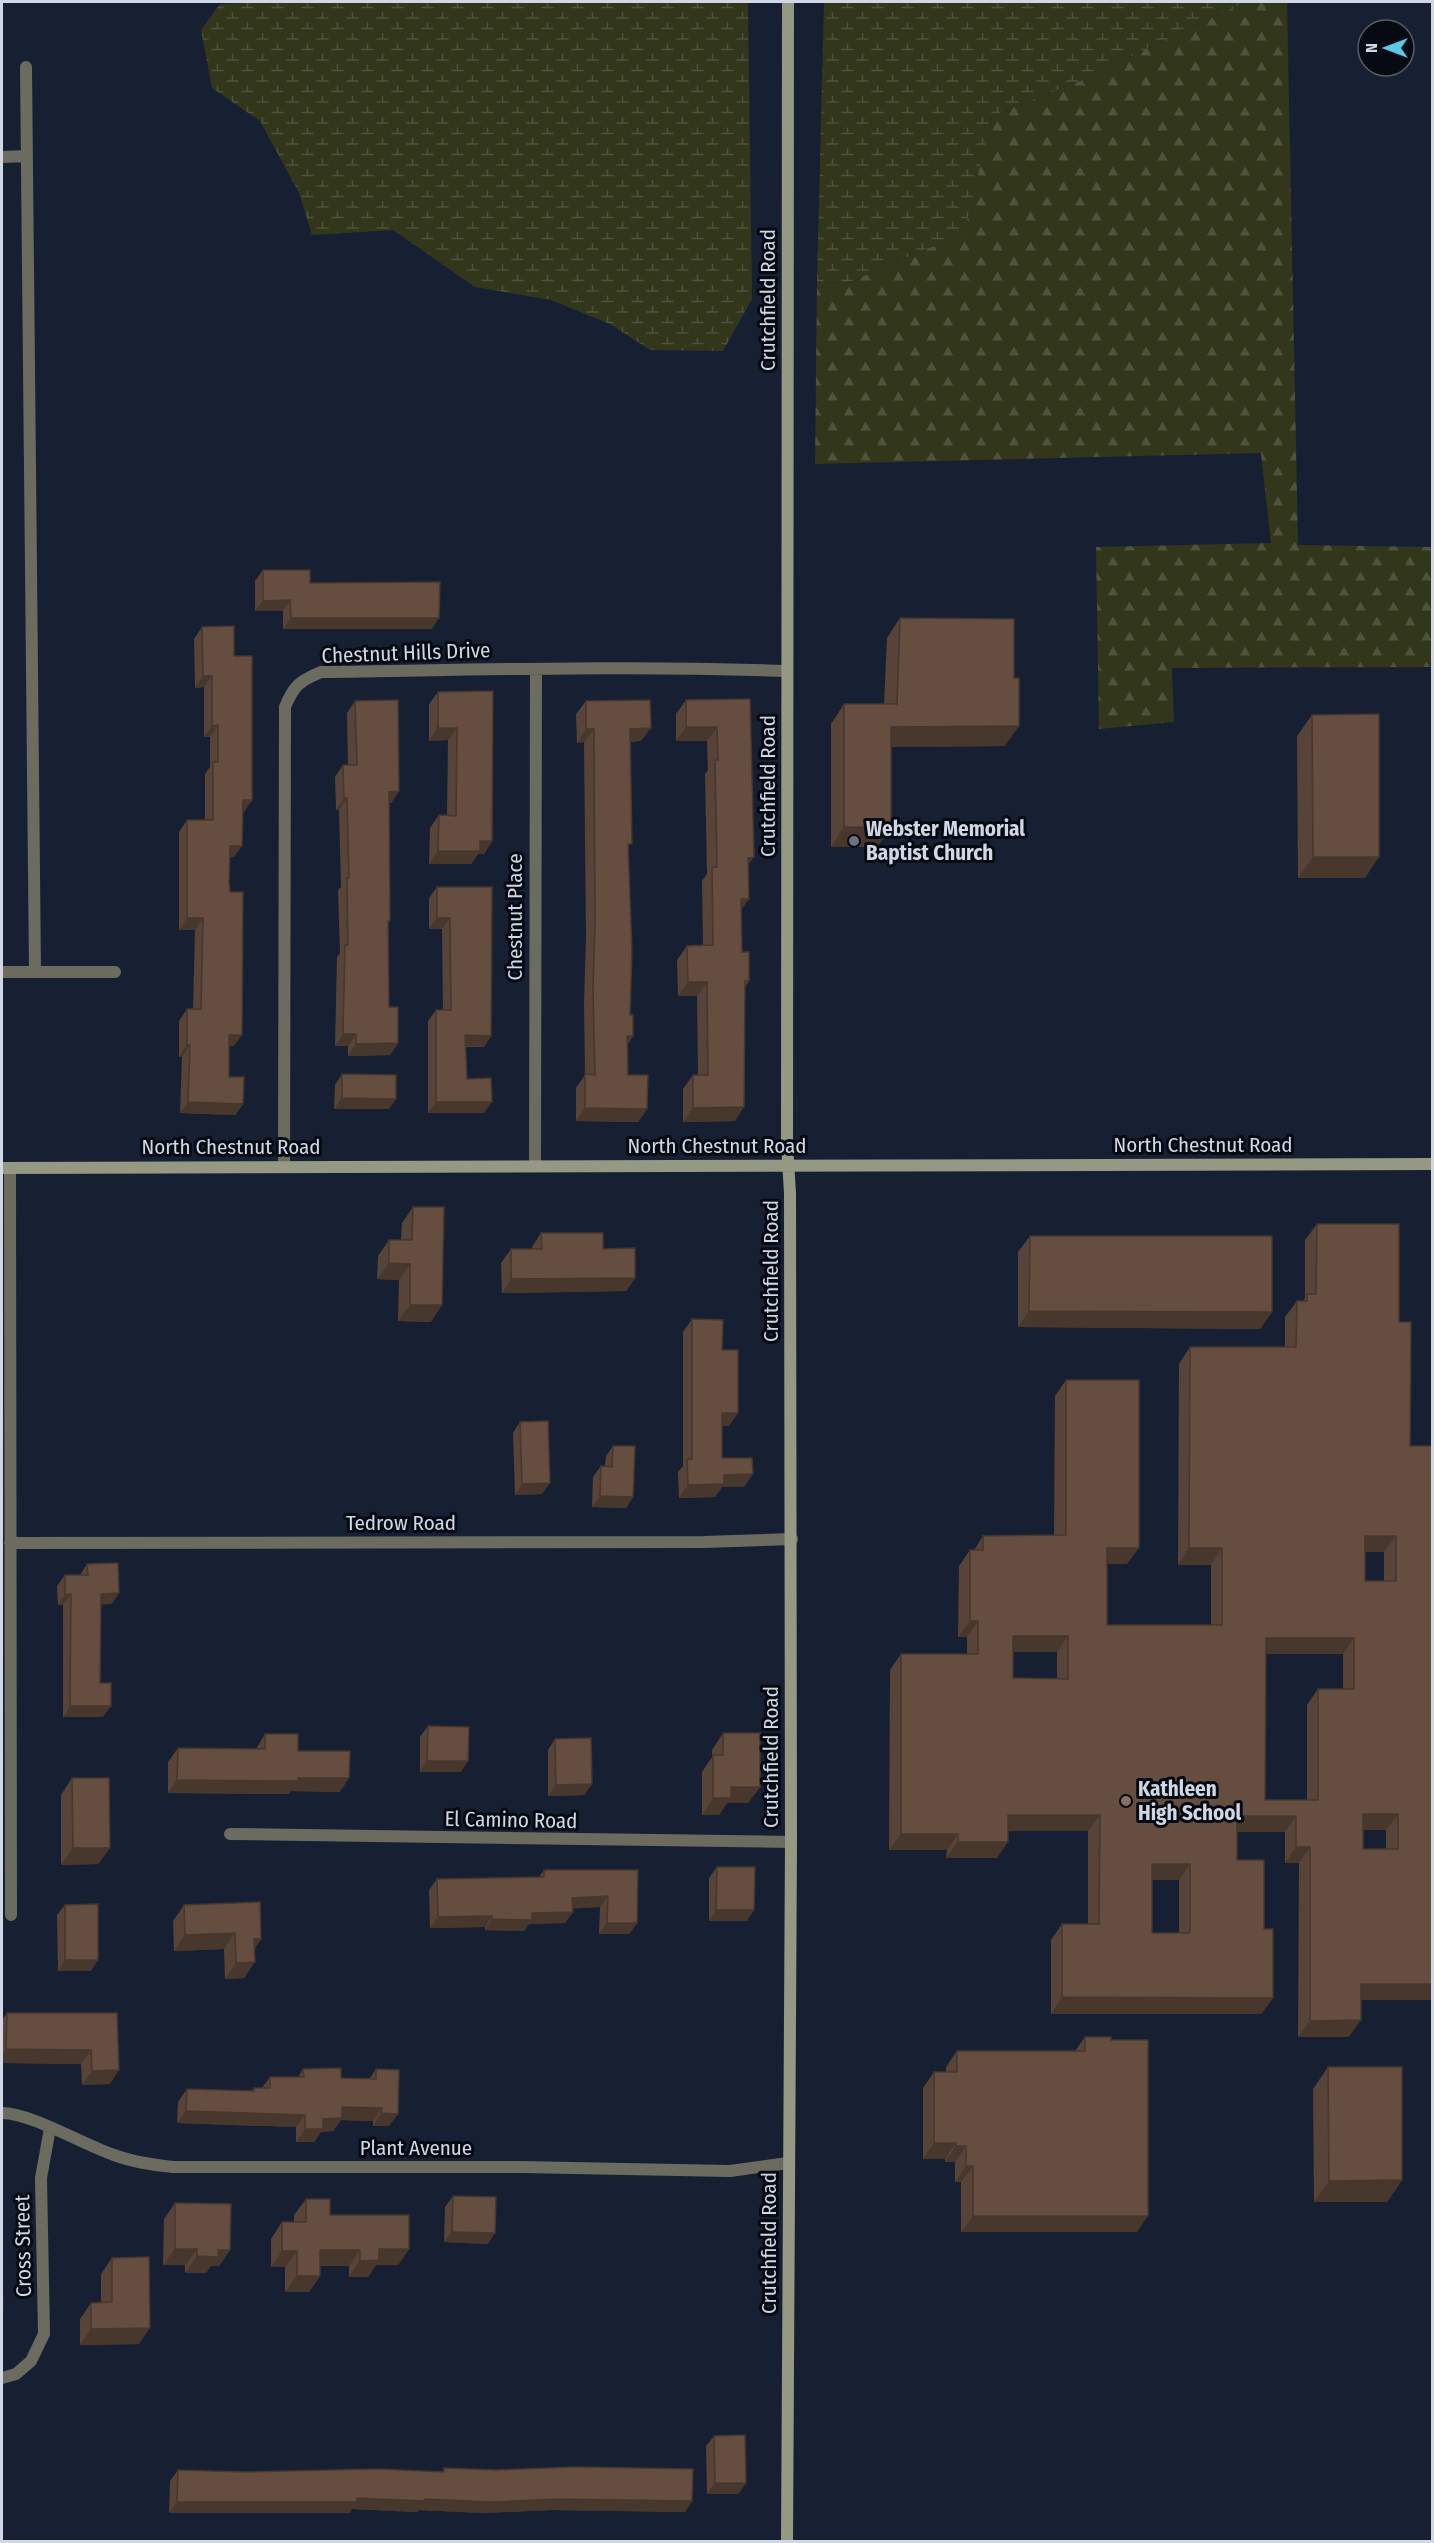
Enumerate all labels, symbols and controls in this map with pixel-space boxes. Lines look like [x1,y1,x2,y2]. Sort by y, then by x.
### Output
north arrow [1356,18,1416,78]
text: N [1362,43,1381,53]
street label: Crutchfield Road [755,229,781,371]
street label: Chestnut Hills Drive [321,637,491,669]
street label: Crutchfield Road [755,715,781,857]
place label: Webster Memorial Baptist Church [866,816,1025,866]
marker: Webster Memorial Baptist Church [847,834,861,848]
street label: Chestnut Place [502,853,528,981]
street label: North Chestnut Road [1113,1132,1293,1158]
street label: North Chestnut Road [627,1133,807,1159]
street label: North Chestnut Road [141,1134,321,1160]
street label: Crutchfield Road [758,1200,784,1342]
street label: Tedrow Road [346,1510,456,1536]
street label: Crutchfield Road [758,1686,784,1828]
place label: Kathleen High School [1138,1776,1241,1826]
marker: Kathleen High School [1119,1794,1133,1808]
street label: El Camino Road [444,1806,578,1834]
street label: Plant Avenue [360,2135,472,2161]
street label: Crutchfield Road [756,2172,782,2314]
street label: Cross Street [9,2194,37,2297]

